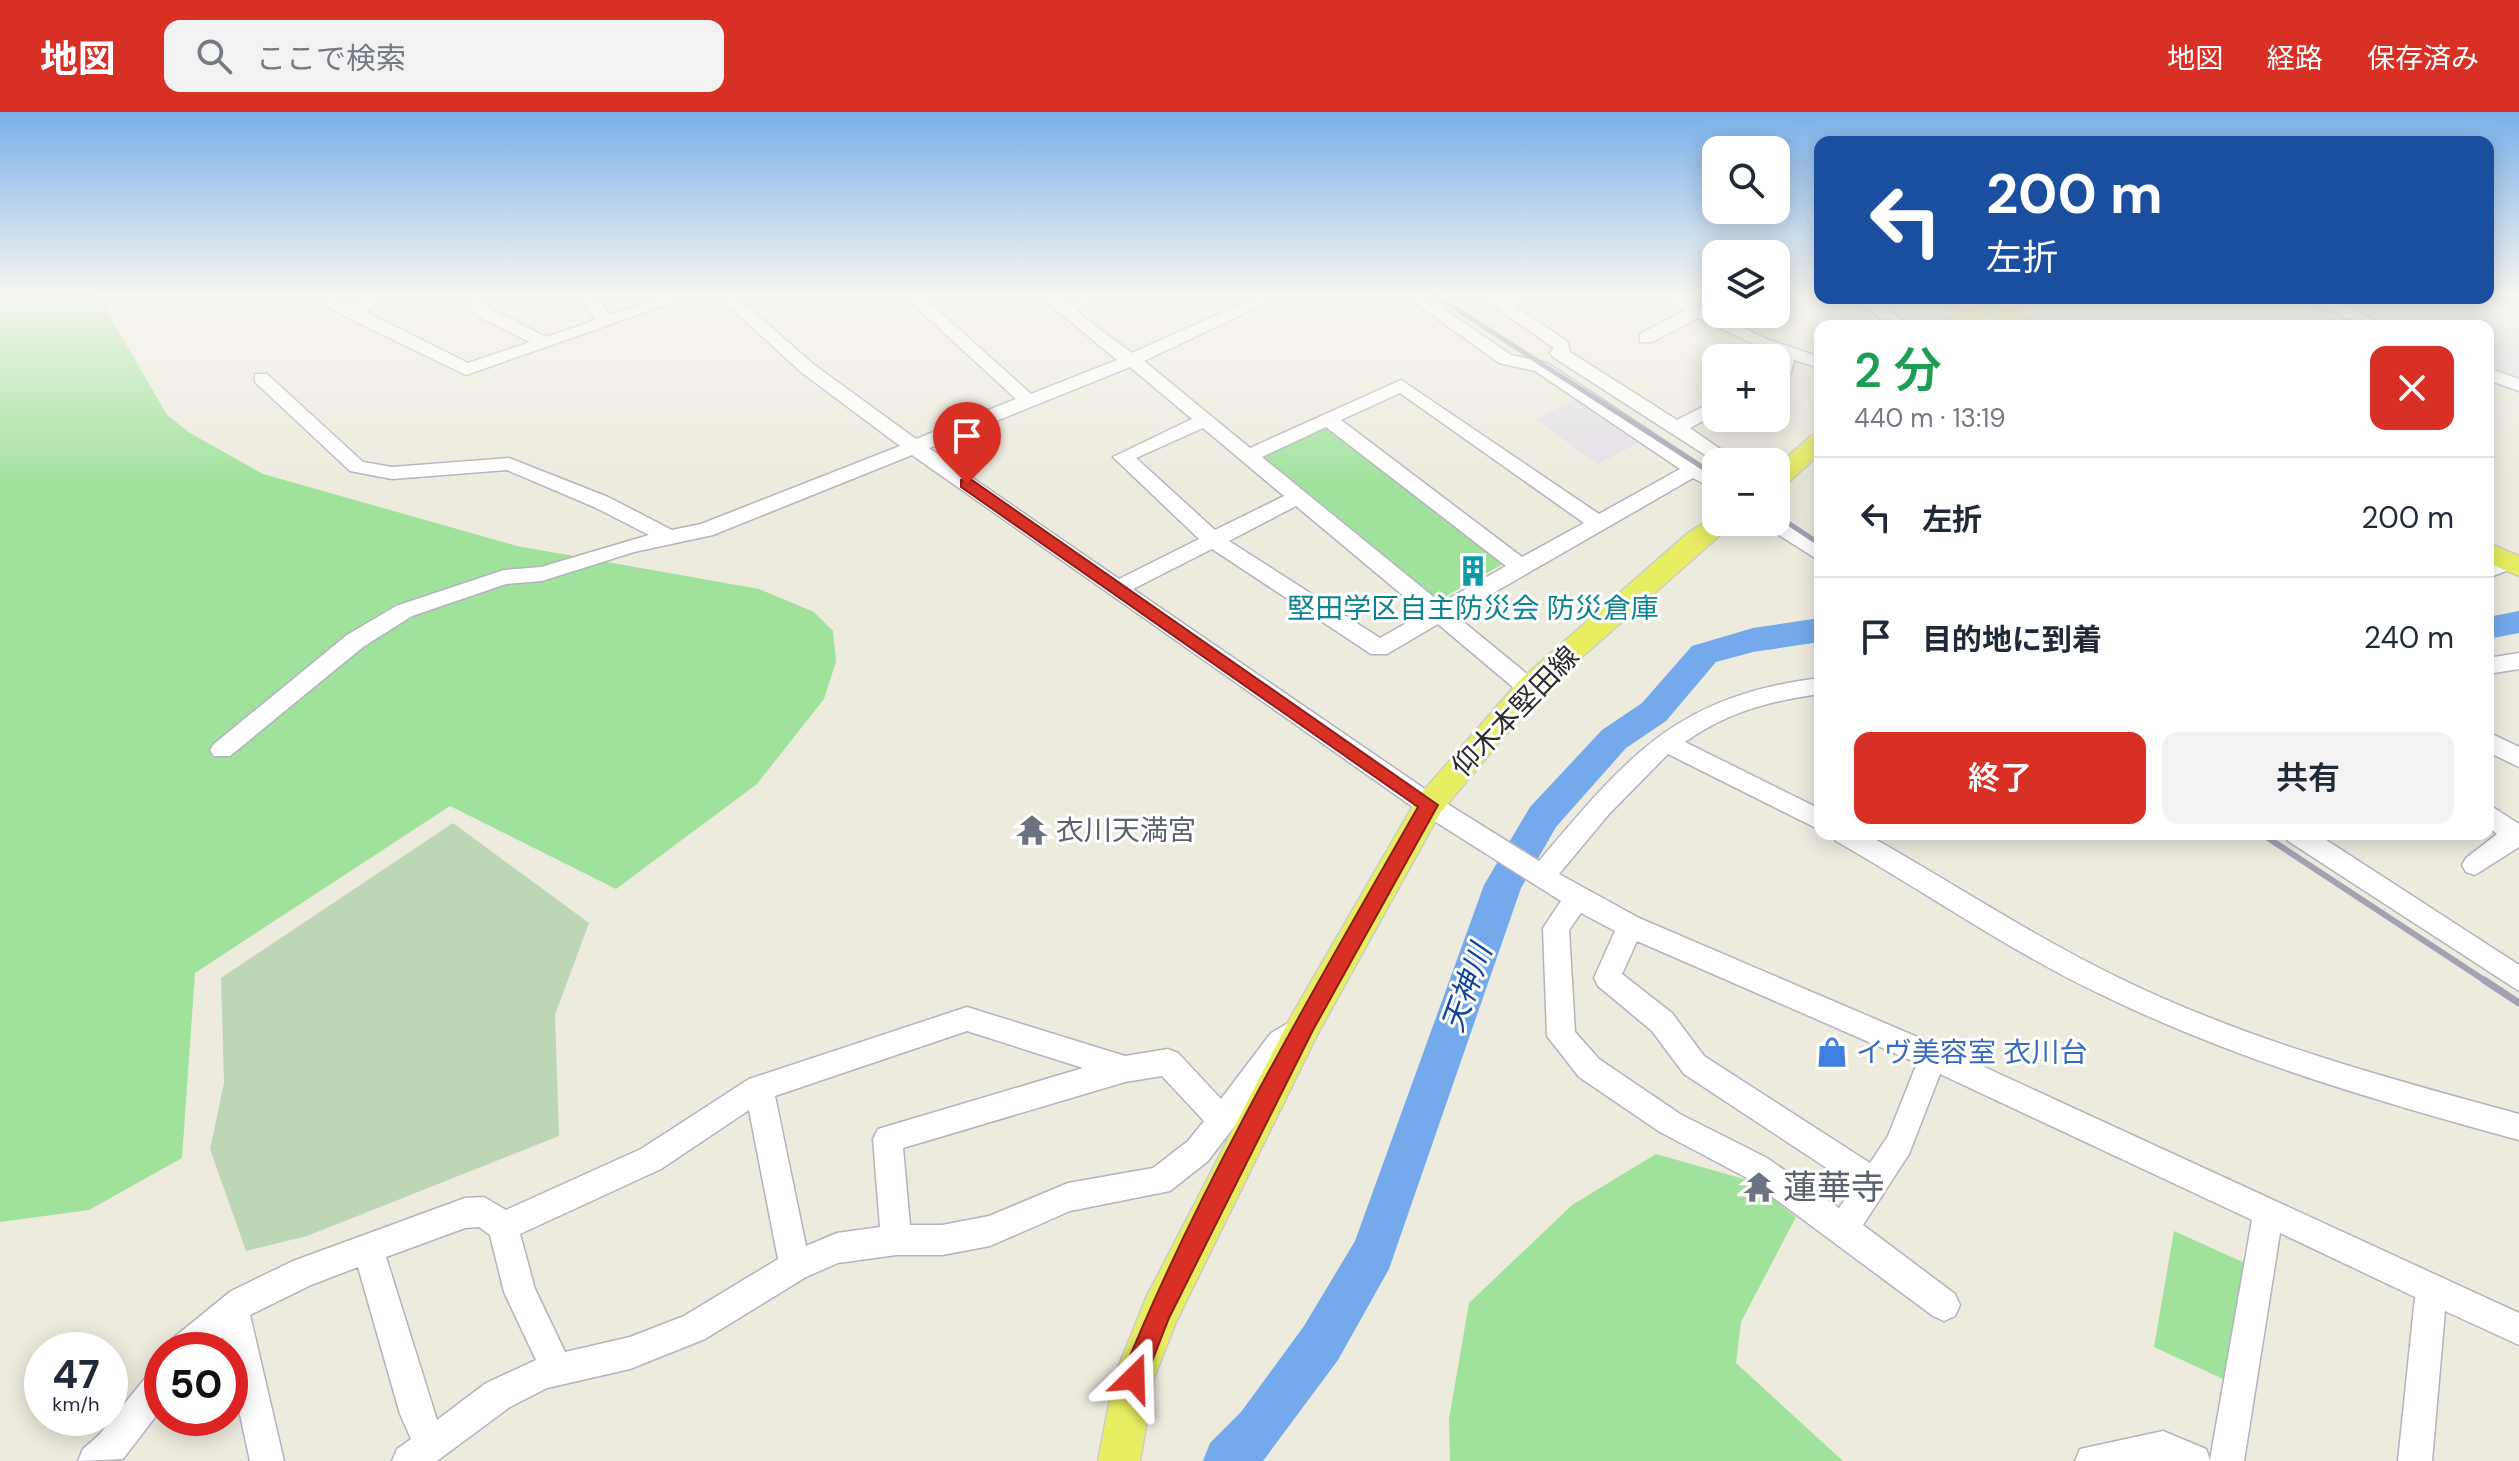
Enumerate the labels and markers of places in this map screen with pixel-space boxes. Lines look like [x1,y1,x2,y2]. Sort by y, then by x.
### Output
pin [933,402,1001,484]
building icon: 堅田学区自主防災会 防災倉庫 [1456,554,1490,588]
place label: 堅田学区自主防災会 防災倉庫 [1287,590,1659,627]
place label: 衣川天満宮 [1056,812,1196,849]
temple icon: 衣川天満宮 [1015,813,1049,847]
place label: イヴ美容室 衣川台 [1856,1034,2087,1071]
shop icon: イヴ美容室 衣川台 [1815,1035,1849,1069]
place label: 蓮華寺 [1783,1165,1885,1210]
temple icon: 蓮華寺 [1742,1170,1776,1204]

